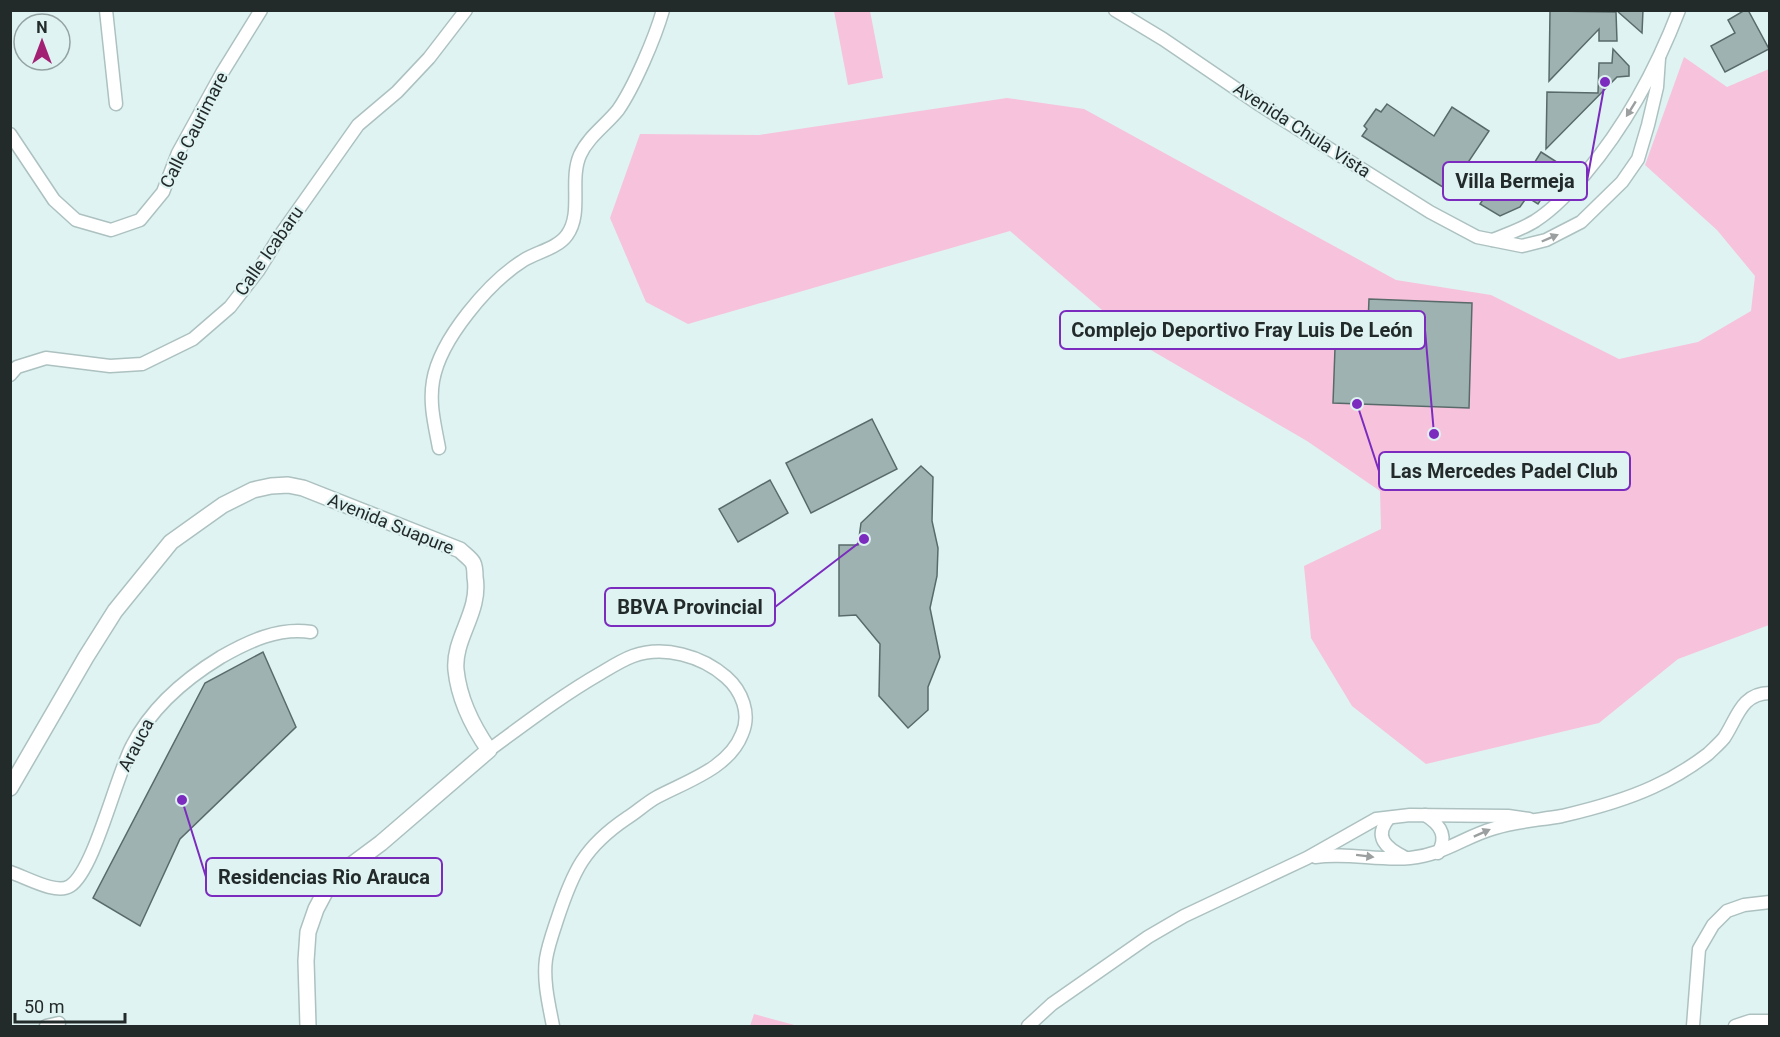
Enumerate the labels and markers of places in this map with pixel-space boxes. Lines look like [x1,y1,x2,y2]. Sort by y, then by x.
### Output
callout: Villa Bermeja [1443,162,1587,200]
callout: Complejo Deportivo Fray Luis De León [1060,311,1425,349]
callout: Las Mercedes Padel Club [1379,452,1630,490]
callout: BBVA Provincial [605,588,775,626]
callout: Residencias Rio Arauca [206,858,442,896]

